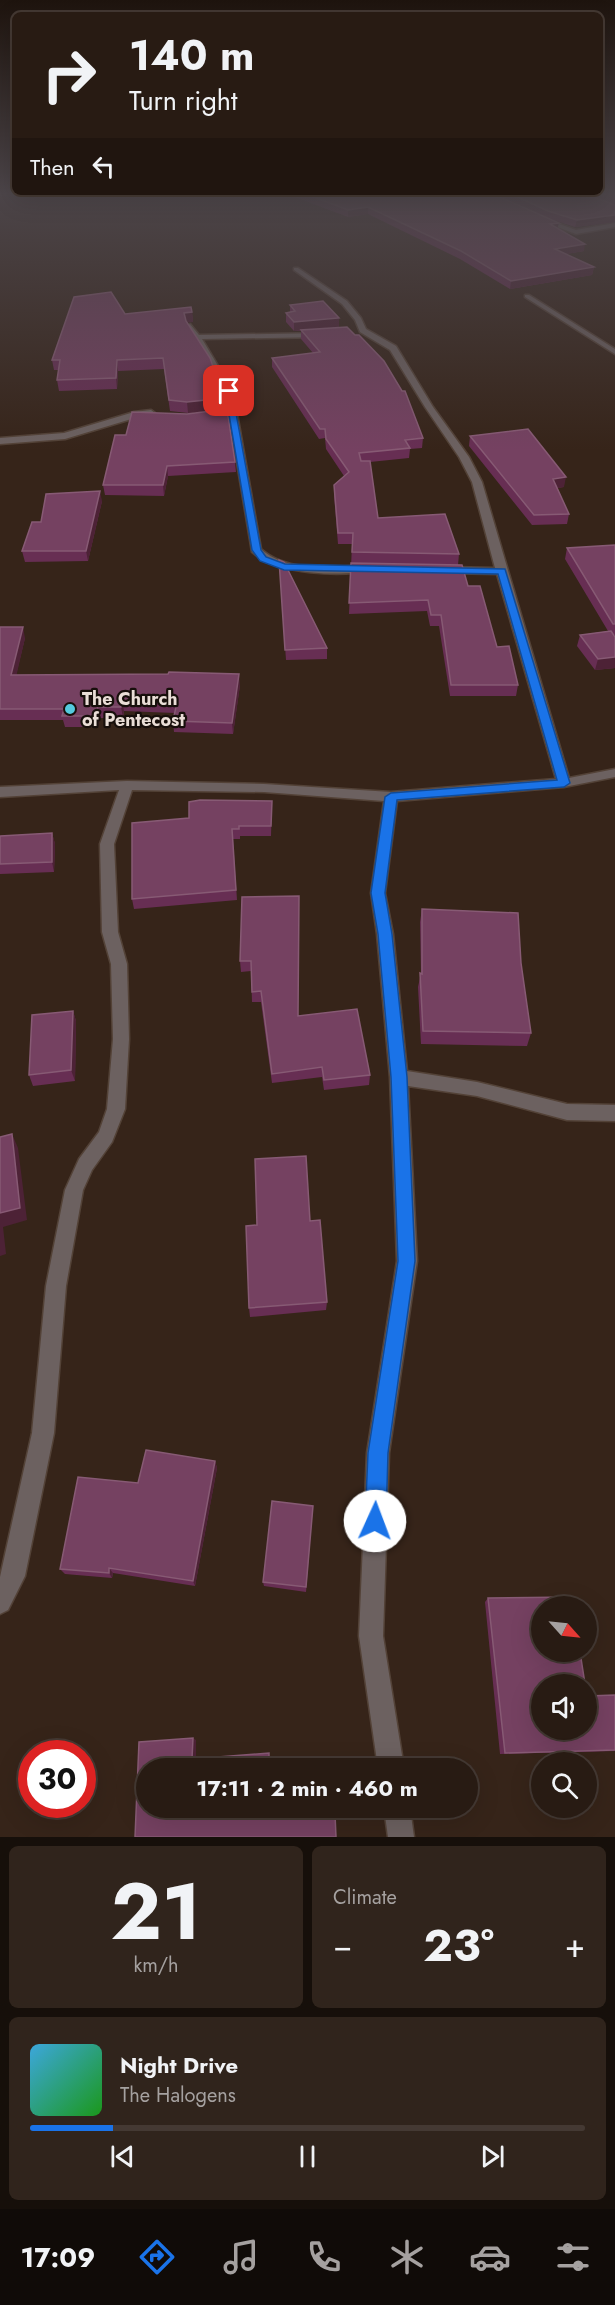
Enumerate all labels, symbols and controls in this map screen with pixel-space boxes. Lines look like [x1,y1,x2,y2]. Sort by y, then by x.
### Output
text: 140 m [129,25,255,86]
icon: right [30,36,108,114]
text: Turn right [129,81,237,120]
icon: left [87,150,120,183]
text: Then [30,151,75,183]
pin [203,365,254,416]
icon: arrive [212,374,245,407]
place label: The Church of Pentecost [82,686,185,733]
marker: The Church of Pentecost [63,702,77,716]
position arrow [343,1489,407,1553]
north arrow [531,1596,597,1662]
map controls [531,1596,597,1818]
button: sound [531,1674,597,1740]
speed limit sign: 30 [18,1740,96,1818]
button: search [531,1752,597,1818]
text: 17:11 · 2 min · 460 m [196,1772,418,1804]
text: 21 [111,1856,201,1968]
text: Climate [333,1883,397,1912]
text: 23° [423,1913,494,1978]
text: − [333,1922,352,1969]
text: + [565,1922,585,1969]
text: km/h [133,1951,179,1980]
text: Night Drive [120,2049,238,2081]
text: The Halogens [120,2081,236,2110]
icon: previous [106,2140,139,2173]
icon: pause [291,2140,324,2173]
icon: next [476,2140,509,2173]
icon: directions [136,2236,178,2278]
icon: music [220,2236,262,2278]
icon: phone [303,2236,345,2278]
icon: climate [386,2236,428,2278]
icon: car [469,2236,511,2278]
icon: filters [552,2236,594,2278]
text: 17:09 [21,2238,95,2277]

